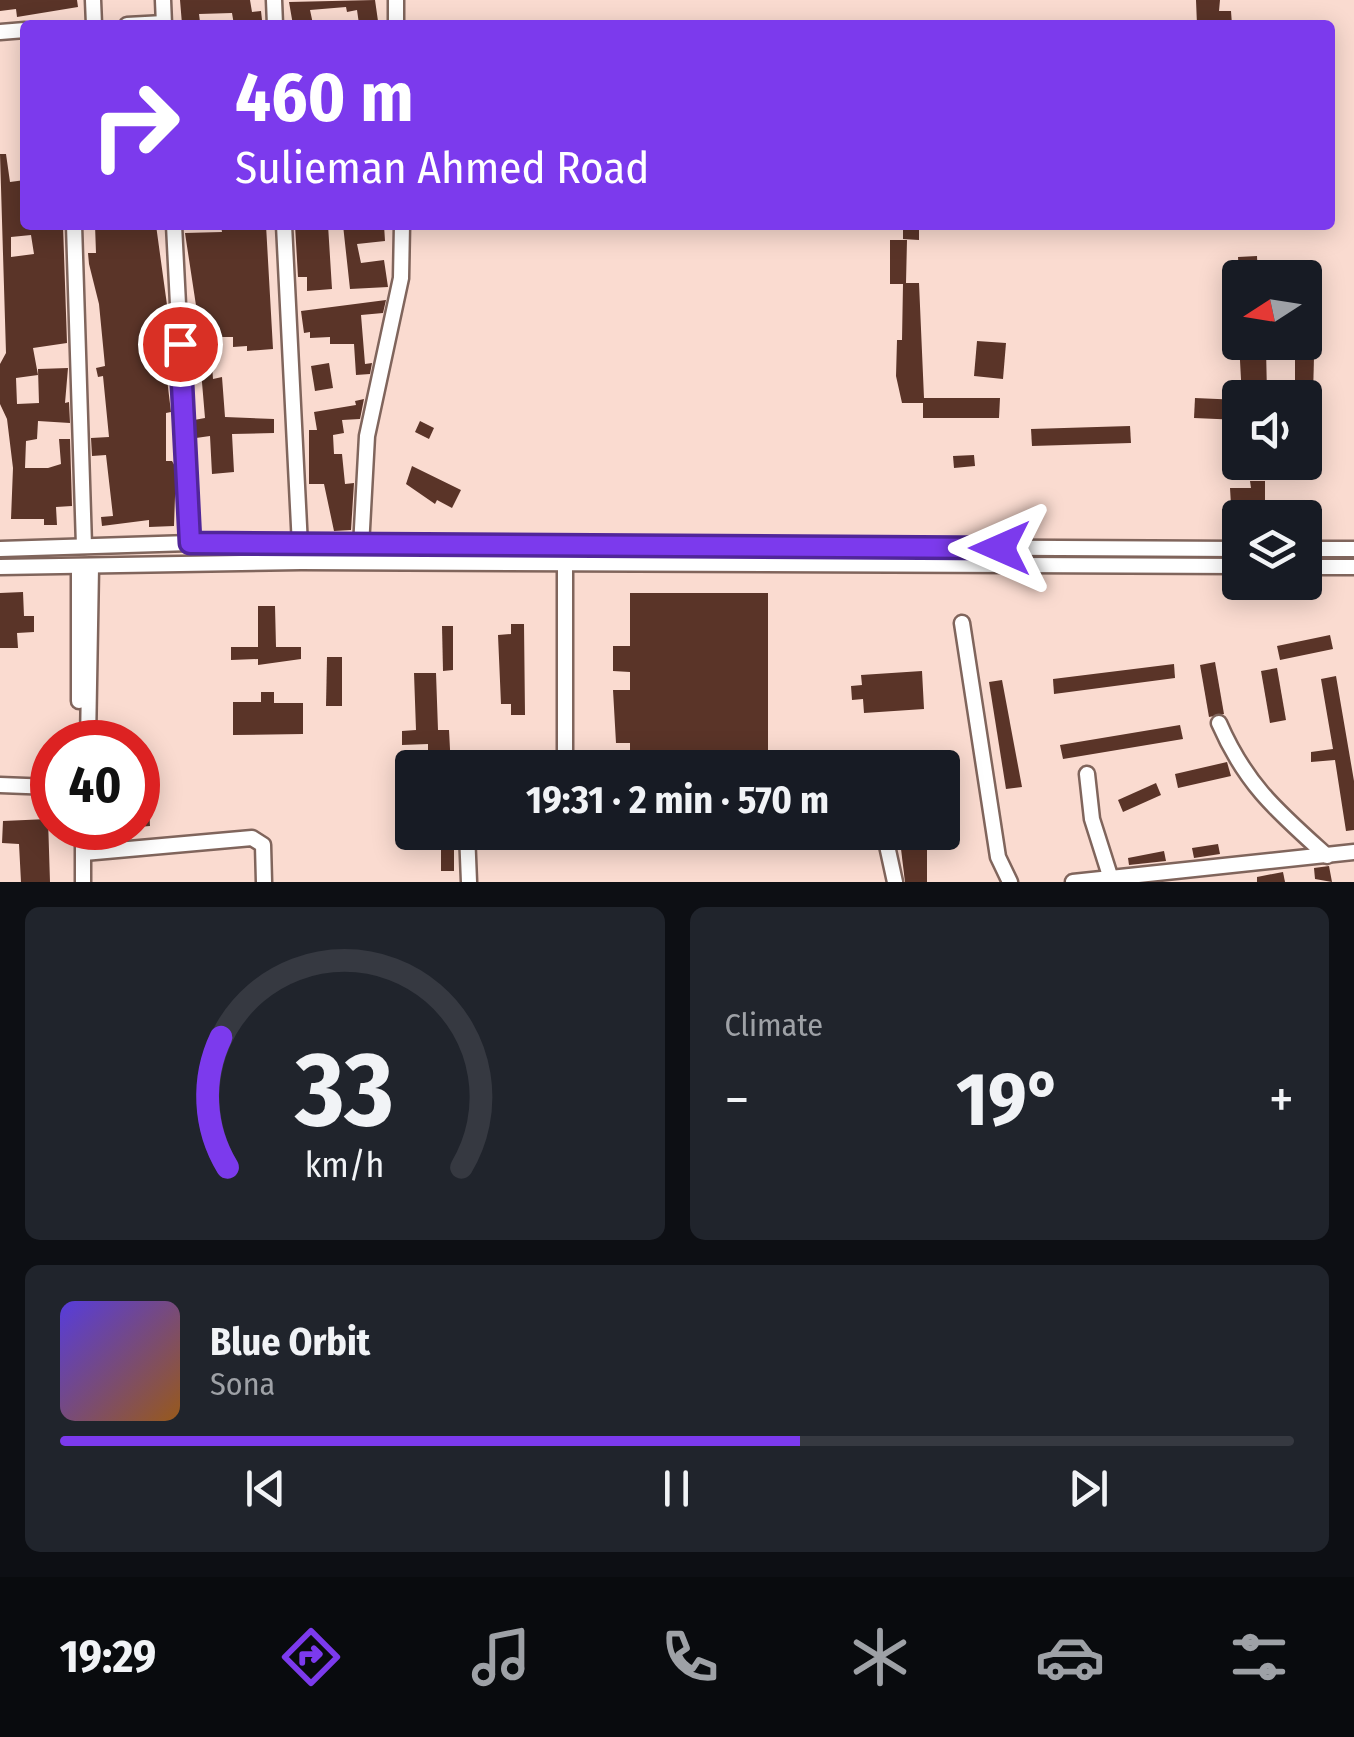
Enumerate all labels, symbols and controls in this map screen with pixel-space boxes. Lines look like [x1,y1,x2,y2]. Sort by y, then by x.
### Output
text: 460 m [235,56,414,140]
icon: right [70,60,200,190]
text: Sulieman Ahmed Road [235,141,649,195]
north arrow [1222,260,1322,360]
map controls [1222,260,1322,600]
pin [138,302,223,387]
icon: arrive [153,317,208,372]
button: sound [1222,380,1322,480]
position arrow [948,496,1052,600]
button: layers [1222,500,1322,600]
speed limit sign: 40 [30,720,160,850]
text: 19:31 · 2 min · 570 m [526,777,829,823]
text: Climate [725,1006,823,1044]
text: 33 [295,1028,394,1153]
text: 19° [956,1055,1062,1145]
text: − [725,1067,749,1133]
text: + [1269,1067,1294,1133]
text: km/h [305,1144,385,1186]
text: Blue Orbit [210,1319,370,1365]
text: Sona [210,1365,275,1403]
icon: previous [238,1461,293,1516]
icon: pause [649,1461,704,1516]
icon: next [1061,1461,1116,1516]
icon: directions [276,1622,346,1692]
icon: music [466,1622,536,1692]
icon: phone [655,1622,725,1692]
icon: climate [845,1622,915,1692]
icon: car [1035,1622,1105,1692]
icon: filters [1224,1622,1294,1692]
text: 19:29 [60,1630,156,1684]

